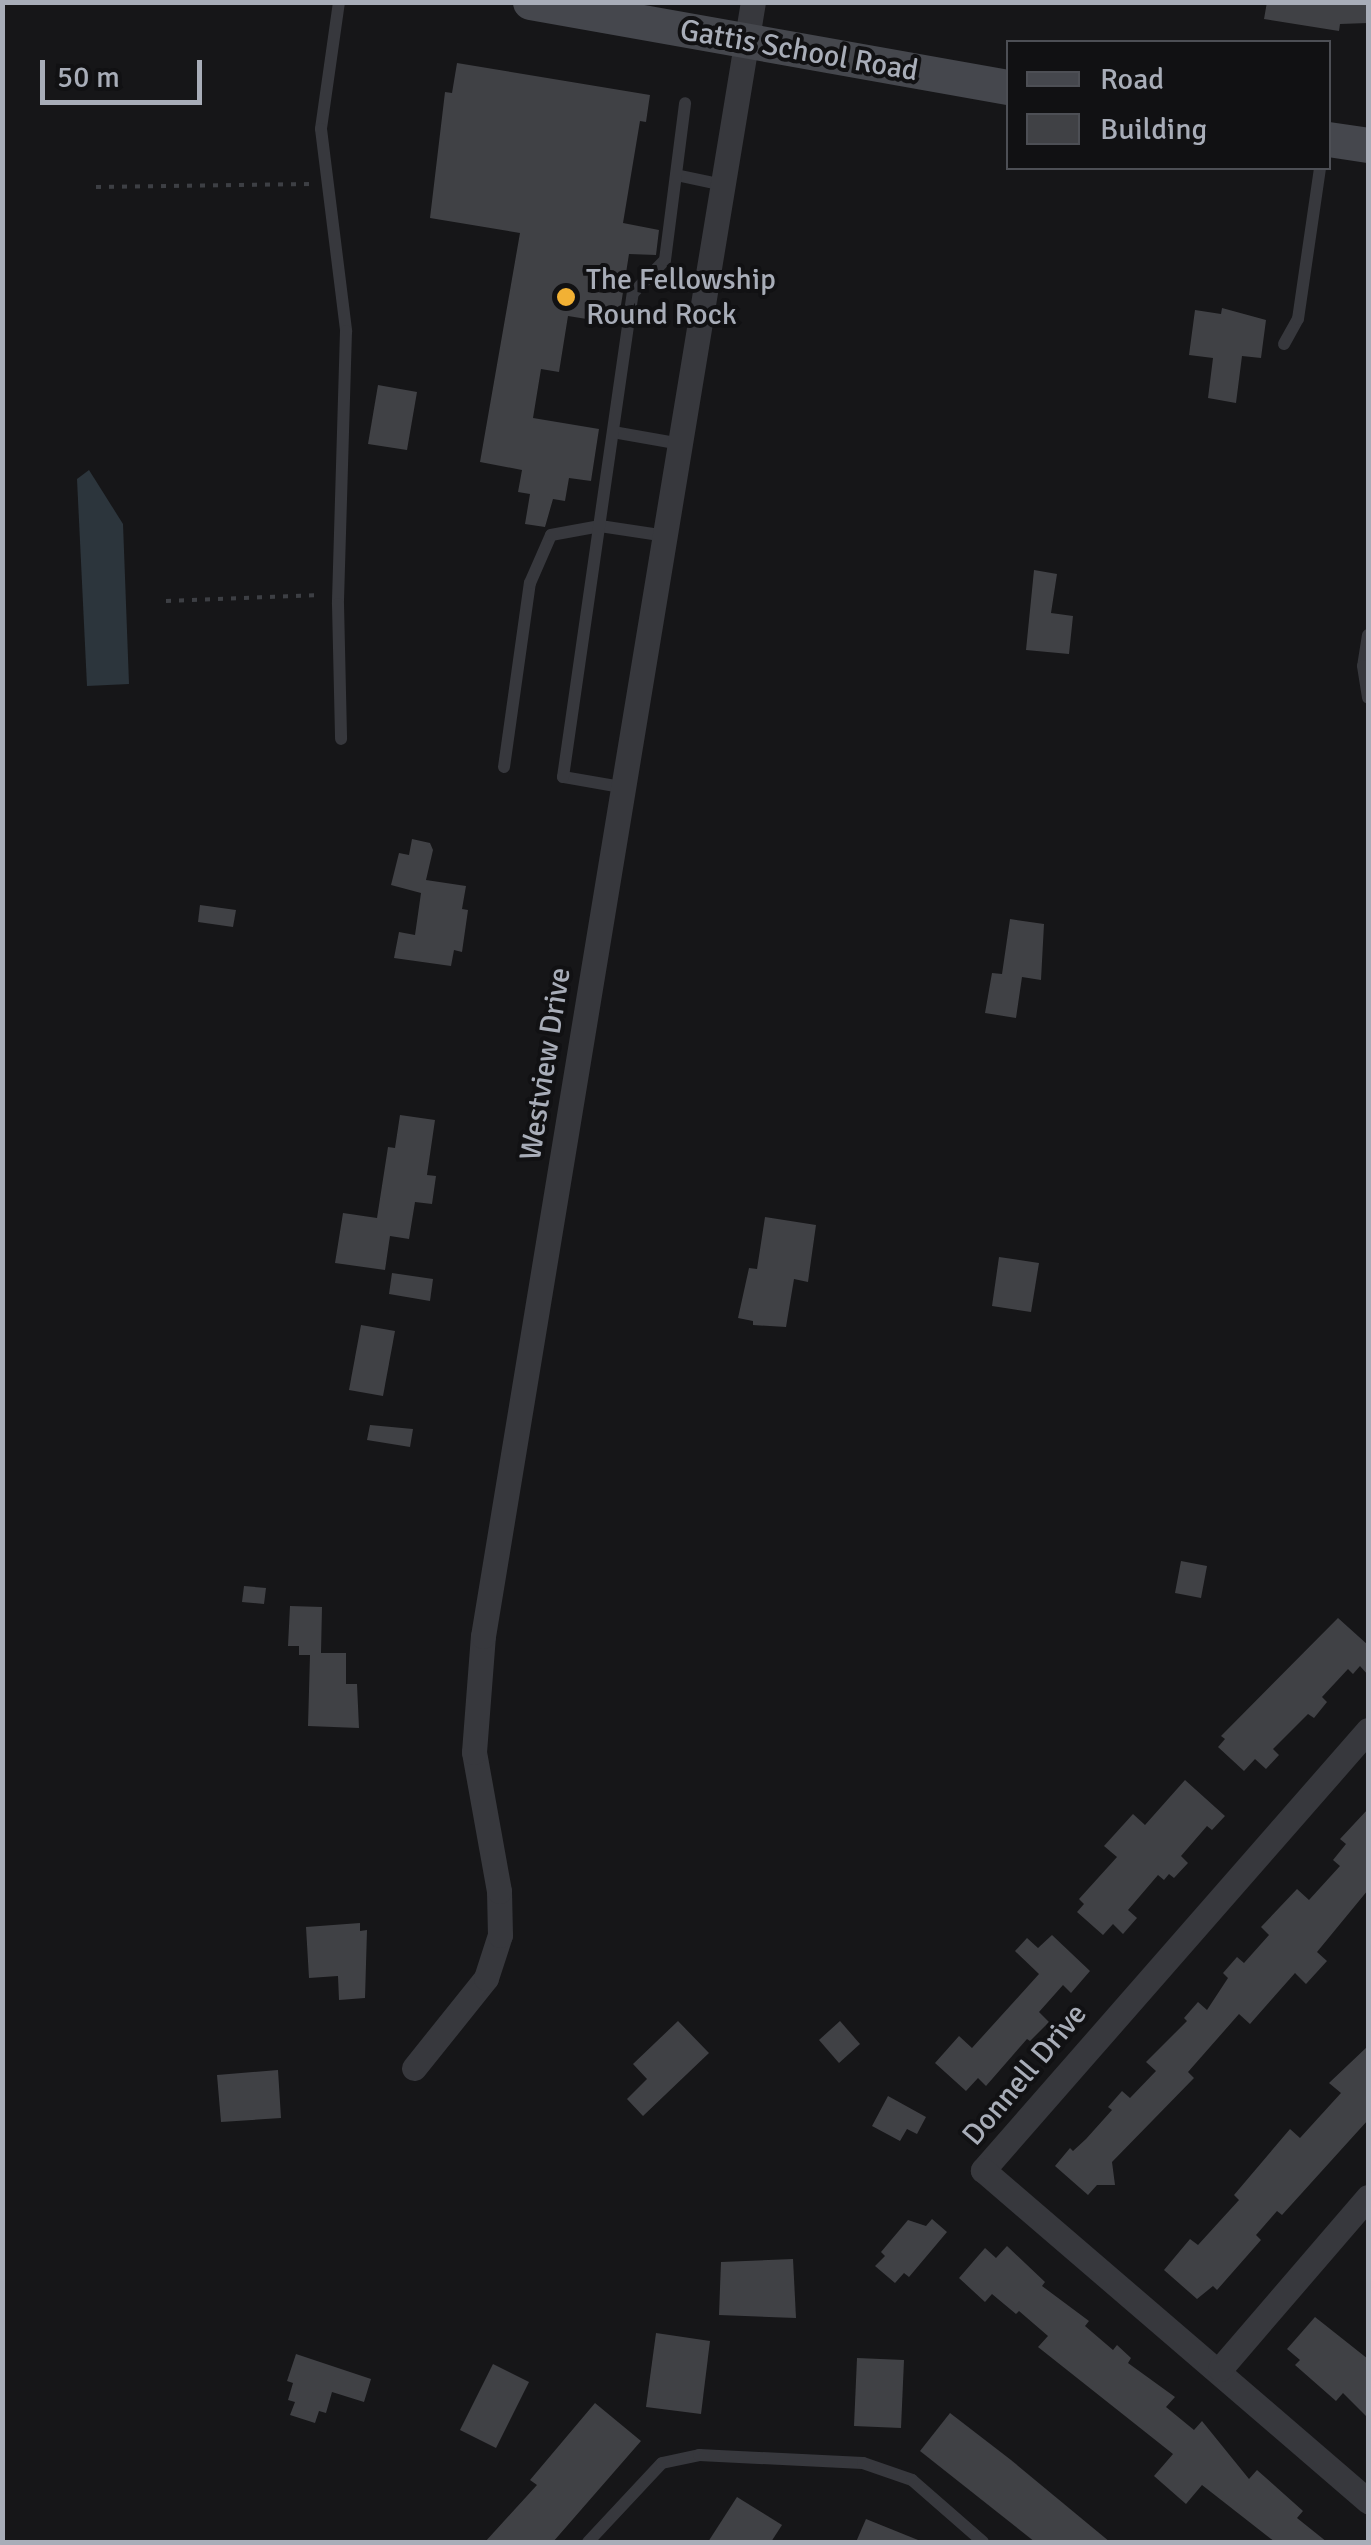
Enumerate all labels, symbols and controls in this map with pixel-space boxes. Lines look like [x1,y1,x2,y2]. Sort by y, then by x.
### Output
street label: Gattis School Road [677,12,921,90]
scale bar [45,40,208,102]
legend [1006,40,1331,170]
text: 50 m [57,59,120,96]
text: Road [1100,61,1164,98]
text: Building [1100,111,1207,148]
place label: The Fellowship Round Rock [586,262,776,332]
marker: The Fellowship Round Rock [555,286,577,308]
street label: Westview Drive [513,965,579,1163]
street label: Donnell Drive [955,1997,1095,2153]

